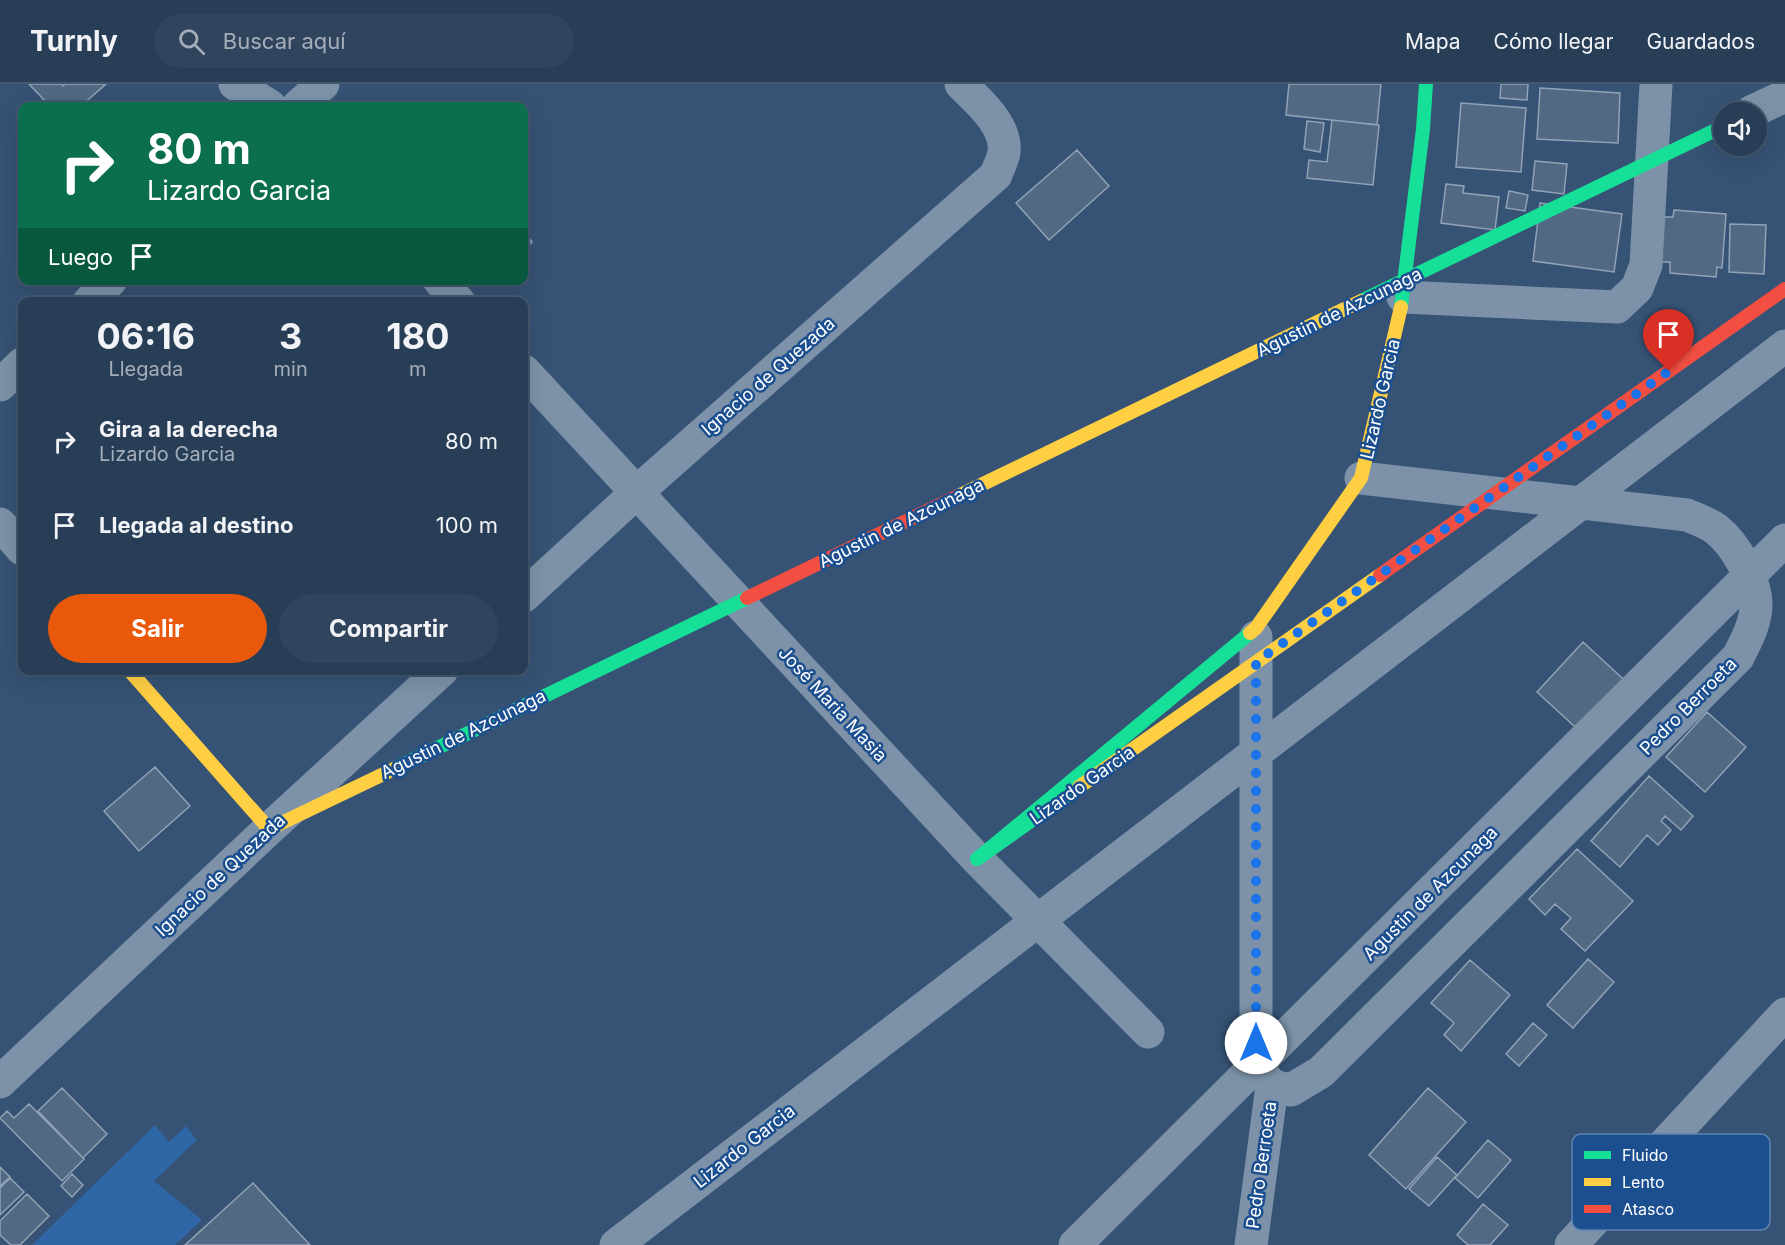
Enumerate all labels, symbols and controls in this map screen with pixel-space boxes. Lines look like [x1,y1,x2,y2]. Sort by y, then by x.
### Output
search box [154,14,574,68]
text: Turnly [30,24,118,58]
icon: search [175,25,208,58]
text: Buscar aquí [223,28,346,54]
text: Mapa [1405,29,1461,54]
text: Cómo llegar [1494,29,1613,54]
text: Guardados [1646,29,1755,54]
map controls [1713,102,1767,156]
button: sound [1713,102,1767,156]
text: 80 m [147,123,251,174]
icon: right [48,126,126,204]
text: Lizardo Garcia [147,174,331,207]
icon: arrive [125,240,158,273]
text: Luego [48,244,113,270]
street label: Agustin de Azcunaga [1253,263,1425,361]
pin [1643,309,1694,371]
street label: Ignacio de Quezada [697,312,839,440]
text: 06:16 [97,314,195,358]
text: 3 [279,314,302,358]
text: 180 [386,314,450,358]
icon: arrive [1652,318,1685,351]
street label: Lizardo Garcia [1356,337,1404,461]
text: Llegada [108,357,183,381]
text: min [274,357,308,381]
text: m [409,357,427,381]
text: Gira a la derecha [99,416,278,442]
icon: right [48,425,81,458]
text: 80 m [445,428,498,454]
text: Lizardo Garcia [99,442,235,466]
street label: Agustin de Azcunaga [815,474,987,572]
icon: arrive [48,509,81,542]
text: Llegada al destino [99,512,293,538]
text: 100 m [436,512,498,538]
button: Salir [48,594,267,663]
button: Compartir [279,594,498,663]
street label: José Maria Masia [774,642,892,766]
street label: Pedro Berroeta [1635,653,1741,759]
street label: Agustin de Azcunaga [377,685,549,783]
street label: Lizardo Garcia [1026,741,1138,829]
street label: Ignacio de Quezada [151,810,289,940]
street label: Agustin de Azcunaga [1359,822,1501,964]
position arrow [1224,1011,1288,1075]
street label: Lizardo Garcia [689,1100,799,1192]
street label: Pedro Berroeta [1242,1100,1280,1230]
legend [1572,1134,1770,1230]
text: Fluido [1622,1145,1668,1165]
text: Lento [1622,1172,1665,1192]
text: Atasco [1622,1199,1674,1219]

